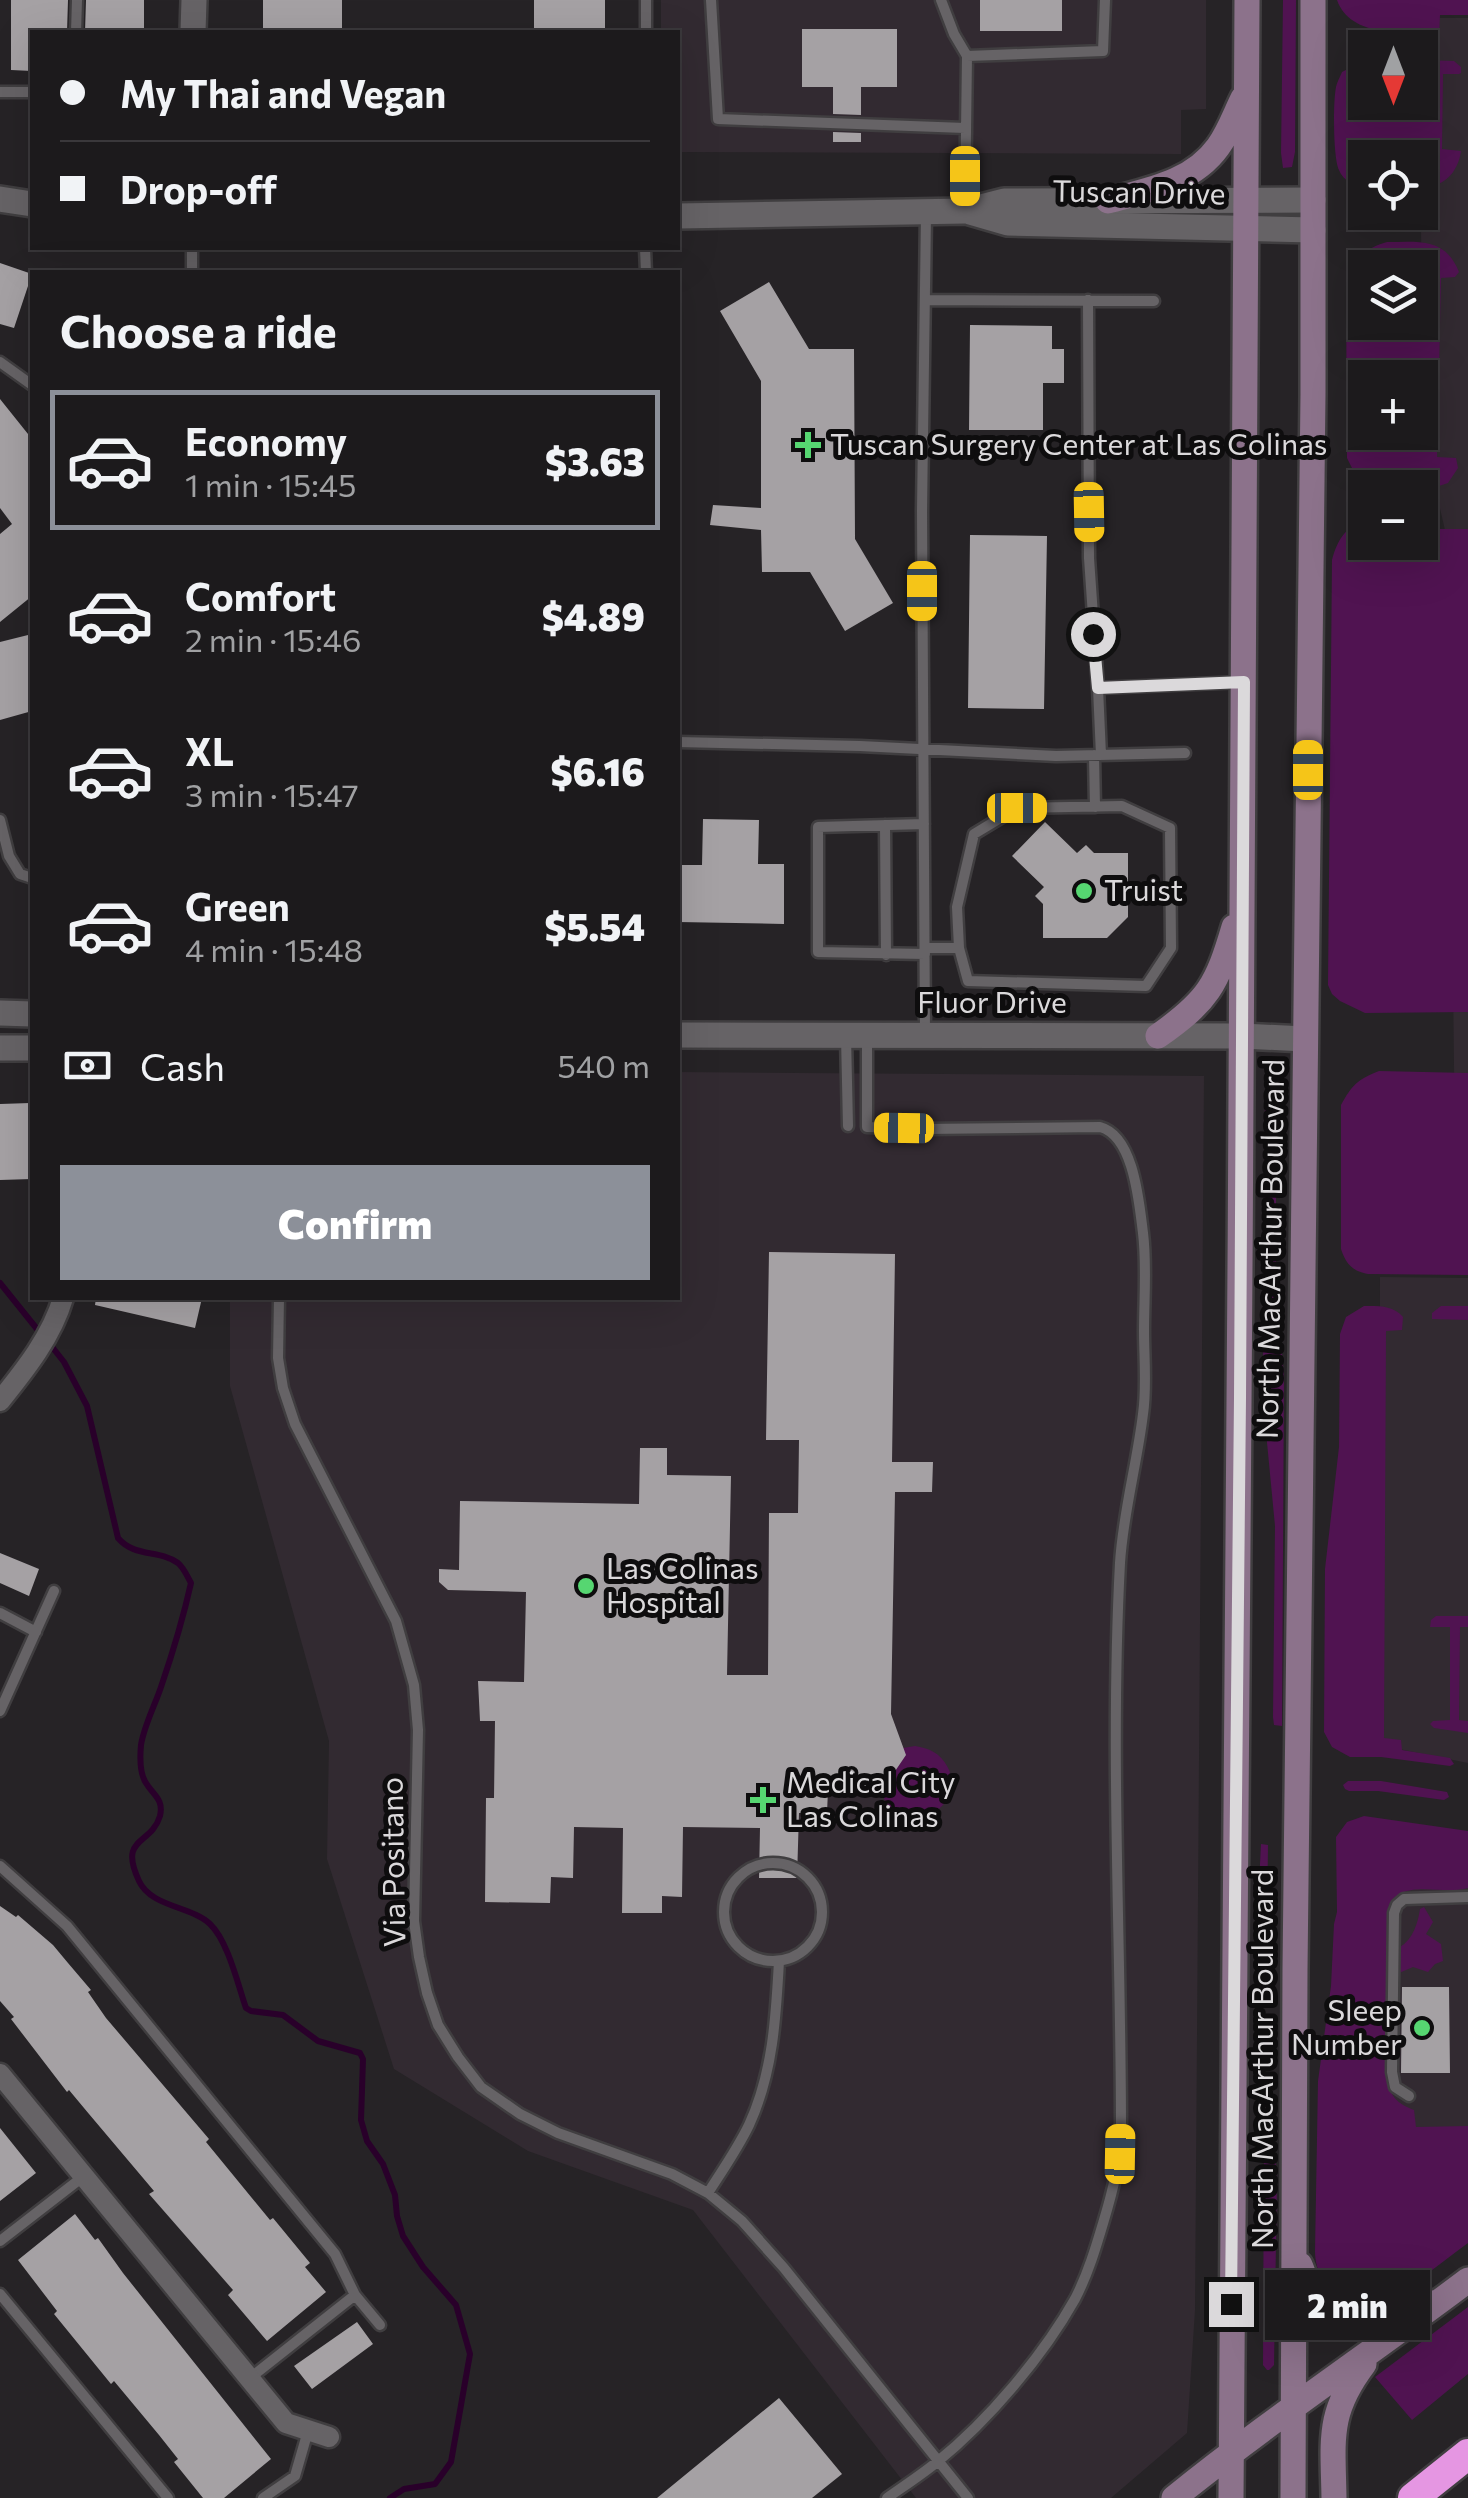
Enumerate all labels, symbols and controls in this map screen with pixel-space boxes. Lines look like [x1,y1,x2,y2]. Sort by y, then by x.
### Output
north arrow [1348,30,1438,120]
map controls [1348,30,1438,560]
text: My Thai and Vegan [120,69,446,116]
button: locate [1348,140,1438,230]
car [950,146,980,206]
text: Drop-off [120,165,277,212]
street label: Tuscan Drive [1052,170,1226,211]
button: layers [1348,250,1438,340]
text: Choose a ride [60,302,337,357]
button: + [1348,360,1438,450]
icon: car [65,415,155,505]
text: Economy [185,417,347,464]
place label: Tuscan Surgery Center at Las Colinas [830,424,1328,461]
marker: Tuscan Surgery Center at Las Colinas [795,432,821,458]
text: $3.63 [545,437,645,484]
text: 1 min · 15:45 [185,464,356,504]
button: − [1348,470,1438,560]
car [1073,482,1105,542]
car [907,561,937,621]
icon: car [65,570,155,660]
text: Comfort [185,572,336,619]
text: $4.89 [542,592,645,639]
route start [1071,612,1116,657]
text: 2 min · 15:46 [185,619,361,659]
icon: car [65,725,155,815]
text: XL [185,727,234,774]
car [1293,740,1323,800]
text: $6.16 [550,747,645,794]
text: 3 min · 15:47 [185,774,359,814]
car [987,793,1047,823]
place label: Truist [1104,870,1183,907]
icon: car [65,880,155,970]
marker: Truist [1073,880,1095,902]
text: Green [185,882,290,929]
text: $5.54 [544,902,645,949]
text: 4 min · 15:48 [185,929,363,969]
street label: Fluor Drive [917,982,1067,1019]
icon: cash [60,1038,115,1093]
text: Cash [140,1042,225,1089]
text: 540 m [557,1045,650,1085]
street label: North MacArthur Boulevard [1247,1059,1290,1439]
car [874,1112,934,1144]
button: Confirm [60,1165,650,1280]
place label: Las Colinas Hospital [606,1548,759,1619]
marker: Las Colinas Hospital [575,1575,597,1597]
place label: Medical City Las Colinas [786,1762,955,1833]
street label: Via Positano [372,1777,411,1947]
marker: Medical City Las Colinas [750,1787,776,1813]
street label: North MacArthur Boulevard [1242,1869,1279,2249]
place label: Sleep Number [1291,1990,1402,2061]
marker: Sleep Number [1411,2017,1433,2039]
car [1104,2124,1136,2184]
callout: 2 min [1266,2269,1431,2339]
route end [1209,2282,1254,2327]
text: 2 min [1307,2285,1388,2325]

